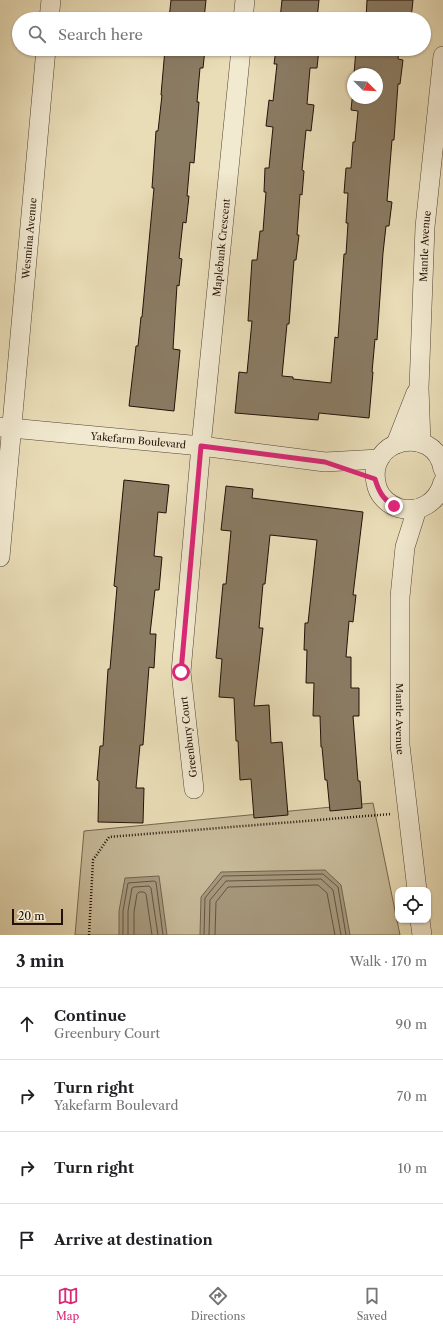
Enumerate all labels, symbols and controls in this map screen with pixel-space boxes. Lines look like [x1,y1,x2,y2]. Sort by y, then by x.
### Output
search box [12,12,431,56]
icon: search [26,23,48,45]
text: Search here [58,25,143,44]
north arrow [347,68,383,104]
street label: Wesmina Avenue [19,197,40,281]
street label: Maplebank Crescent [210,198,233,297]
street label: Mantle Avenue [417,209,434,282]
street label: Yakefarm Boulevard [89,430,187,452]
route end [385,497,403,515]
route start [172,663,190,681]
street label: Mantle Avenue [393,683,407,756]
street label: Greenbury Court [177,695,200,778]
map controls [395,887,431,923]
button: locate [395,887,431,923]
scale bar [12,907,63,926]
text: 20 m [18,909,44,923]
text: 3 min [16,951,65,971]
text: Walk · 170 m [350,953,427,969]
text: Continue [54,1006,126,1025]
icon: ahead [16,1013,38,1035]
text: 90 m [396,1016,427,1032]
text: Greenbury Court [54,1025,160,1041]
text: Turn right [54,1078,134,1097]
icon: right [16,1085,38,1107]
text: 70 m [397,1088,427,1104]
text: Yakefarm Boulevard [54,1097,178,1113]
icon: right [16,1157,38,1179]
text: Turn right [54,1158,134,1177]
text: 10 m [398,1160,427,1176]
icon: arrive [16,1229,38,1251]
text: Arrive at destination [54,1230,213,1249]
tab: Map [56,1285,79,1323]
tab: Directions [191,1285,245,1323]
tab: Saved [357,1285,387,1323]

